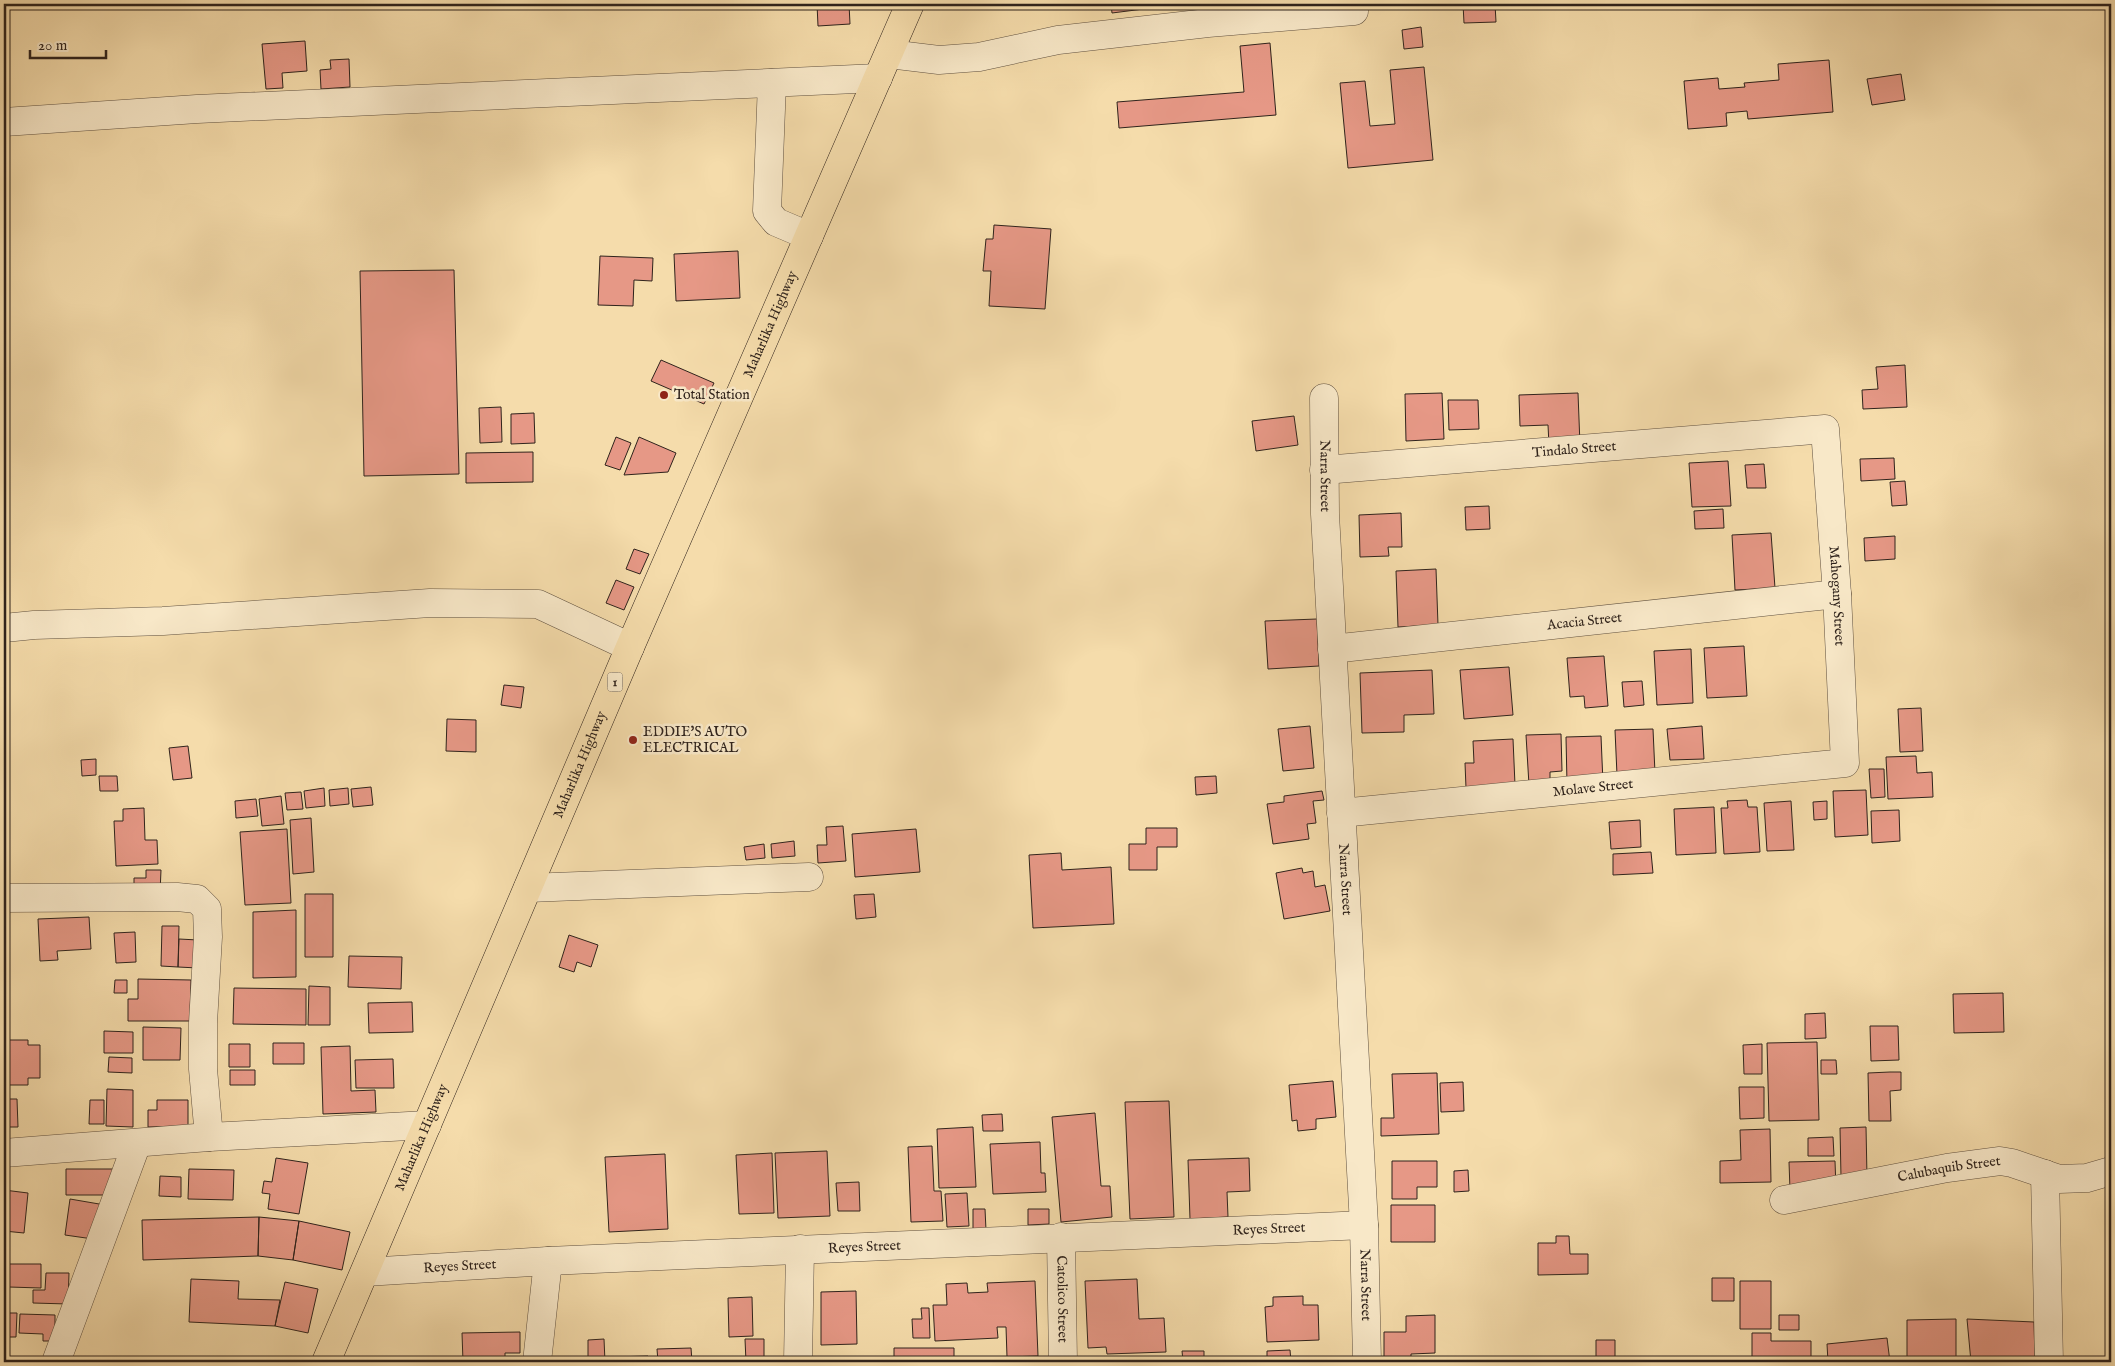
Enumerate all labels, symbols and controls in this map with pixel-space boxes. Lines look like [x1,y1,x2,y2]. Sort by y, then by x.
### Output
scale bar [30,28,106,60]
text: 20 m [38,36,68,55]
street label: Maharlika Highway [739,268,802,380]
place label: Total Station [674,386,750,404]
marker: Total Station [658,389,670,401]
street label: Tindalo Street [1531,437,1617,462]
street label: Narra Street [1315,440,1334,512]
street label: Mahogany Street [1825,545,1848,646]
street label: Acacia Street [1545,608,1623,635]
road number: 1 [608,672,622,692]
street label: Maharlika Highway [549,708,611,821]
place label: EDDIE'S AUTO ELECTRICAL [643,723,748,757]
marker: EDDIE'S AUTO ELECTRICAL [627,734,639,746]
street label: Molave Street [1552,775,1634,801]
street label: Narra Street [1334,843,1356,916]
street label: Maharlika Highway [391,1081,452,1194]
street label: Calubaquib Street [1896,1152,2002,1186]
street label: Reyes Street [1232,1219,1306,1240]
street label: Reyes Street [828,1236,901,1258]
street label: Narra Street [1356,1249,1375,1321]
street label: Reyes Street [423,1255,497,1277]
street label: Catolico Street [1052,1255,1072,1343]

